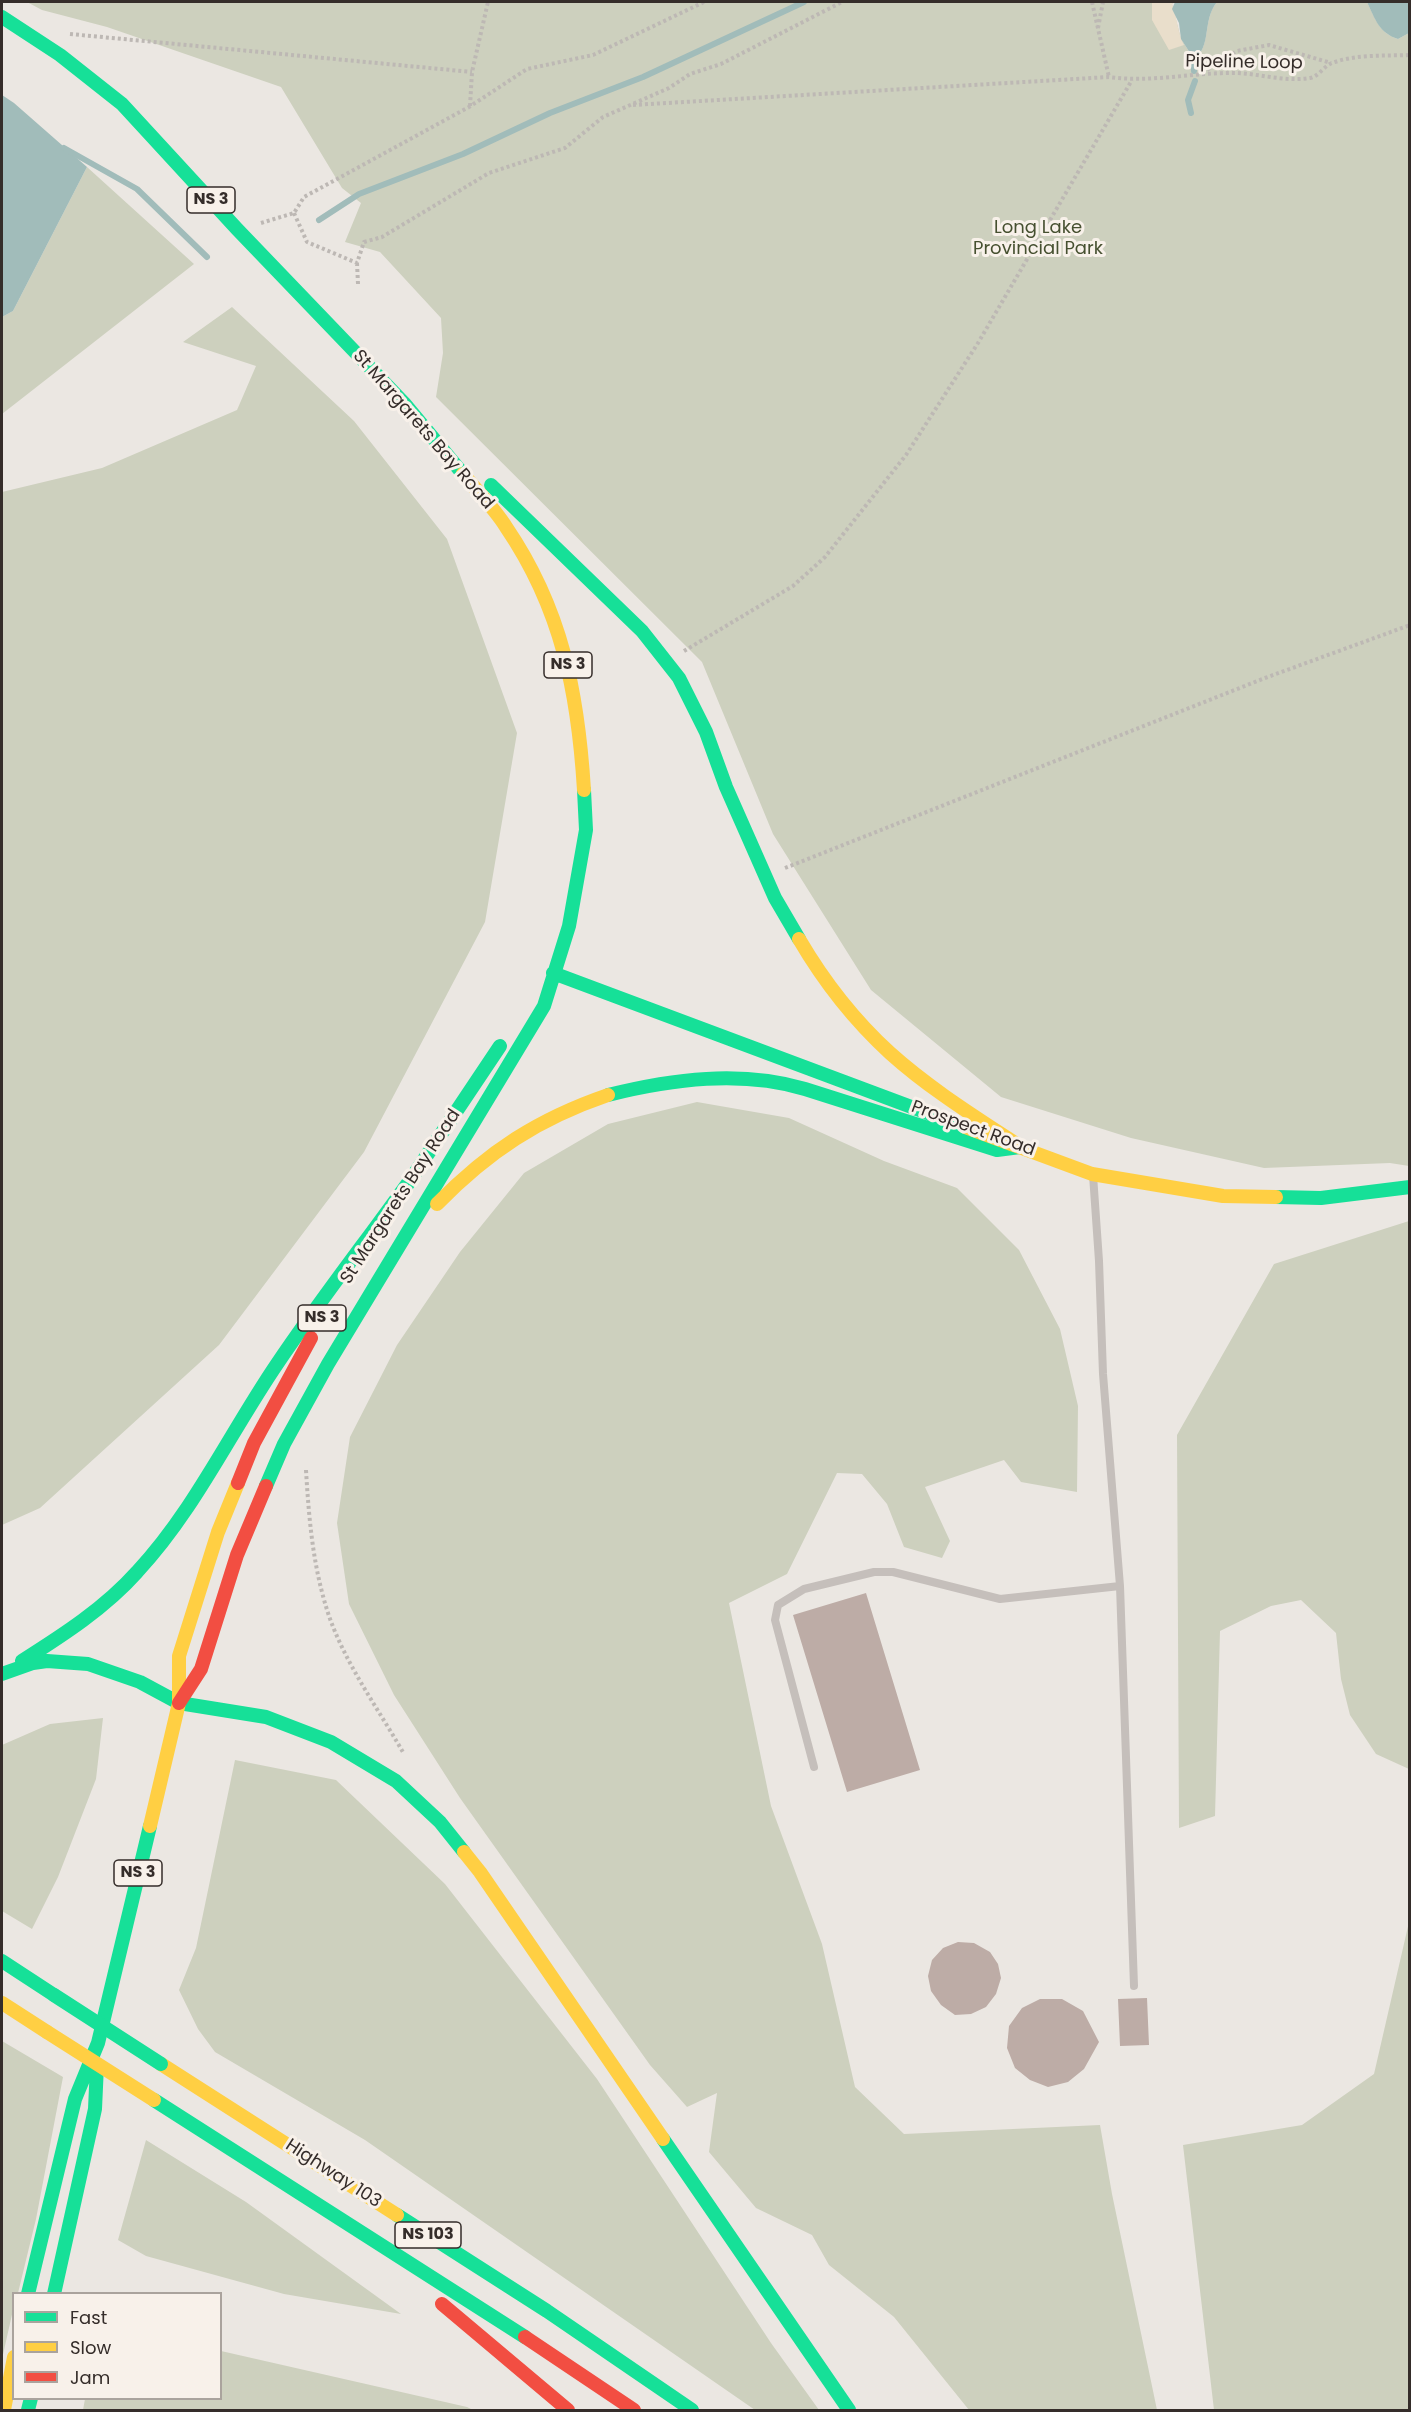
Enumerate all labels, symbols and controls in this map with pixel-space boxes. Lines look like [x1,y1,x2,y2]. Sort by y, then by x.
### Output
street label: Pipeline Loop [1185,51,1303,75]
road number: NS 3 [187,187,235,213]
park label: Long Lake Provincial Park [973,217,1103,260]
street label: St Margarets Bay Road [348,346,498,514]
road number: NS 3 [544,652,592,678]
street label: Prospect Road [908,1097,1038,1161]
street label: St Margarets Bay Road [336,1105,466,1289]
road number: NS 3 [298,1305,346,1331]
road number: NS 3 [114,1860,162,1886]
street label: Highway 103 [281,2135,385,2213]
road number: NS 103 [395,2222,461,2248]
legend [12,2292,222,2400]
text: Fast [70,2305,107,2330]
text: Slow [70,2335,111,2360]
text: Jam [70,2365,110,2390]

